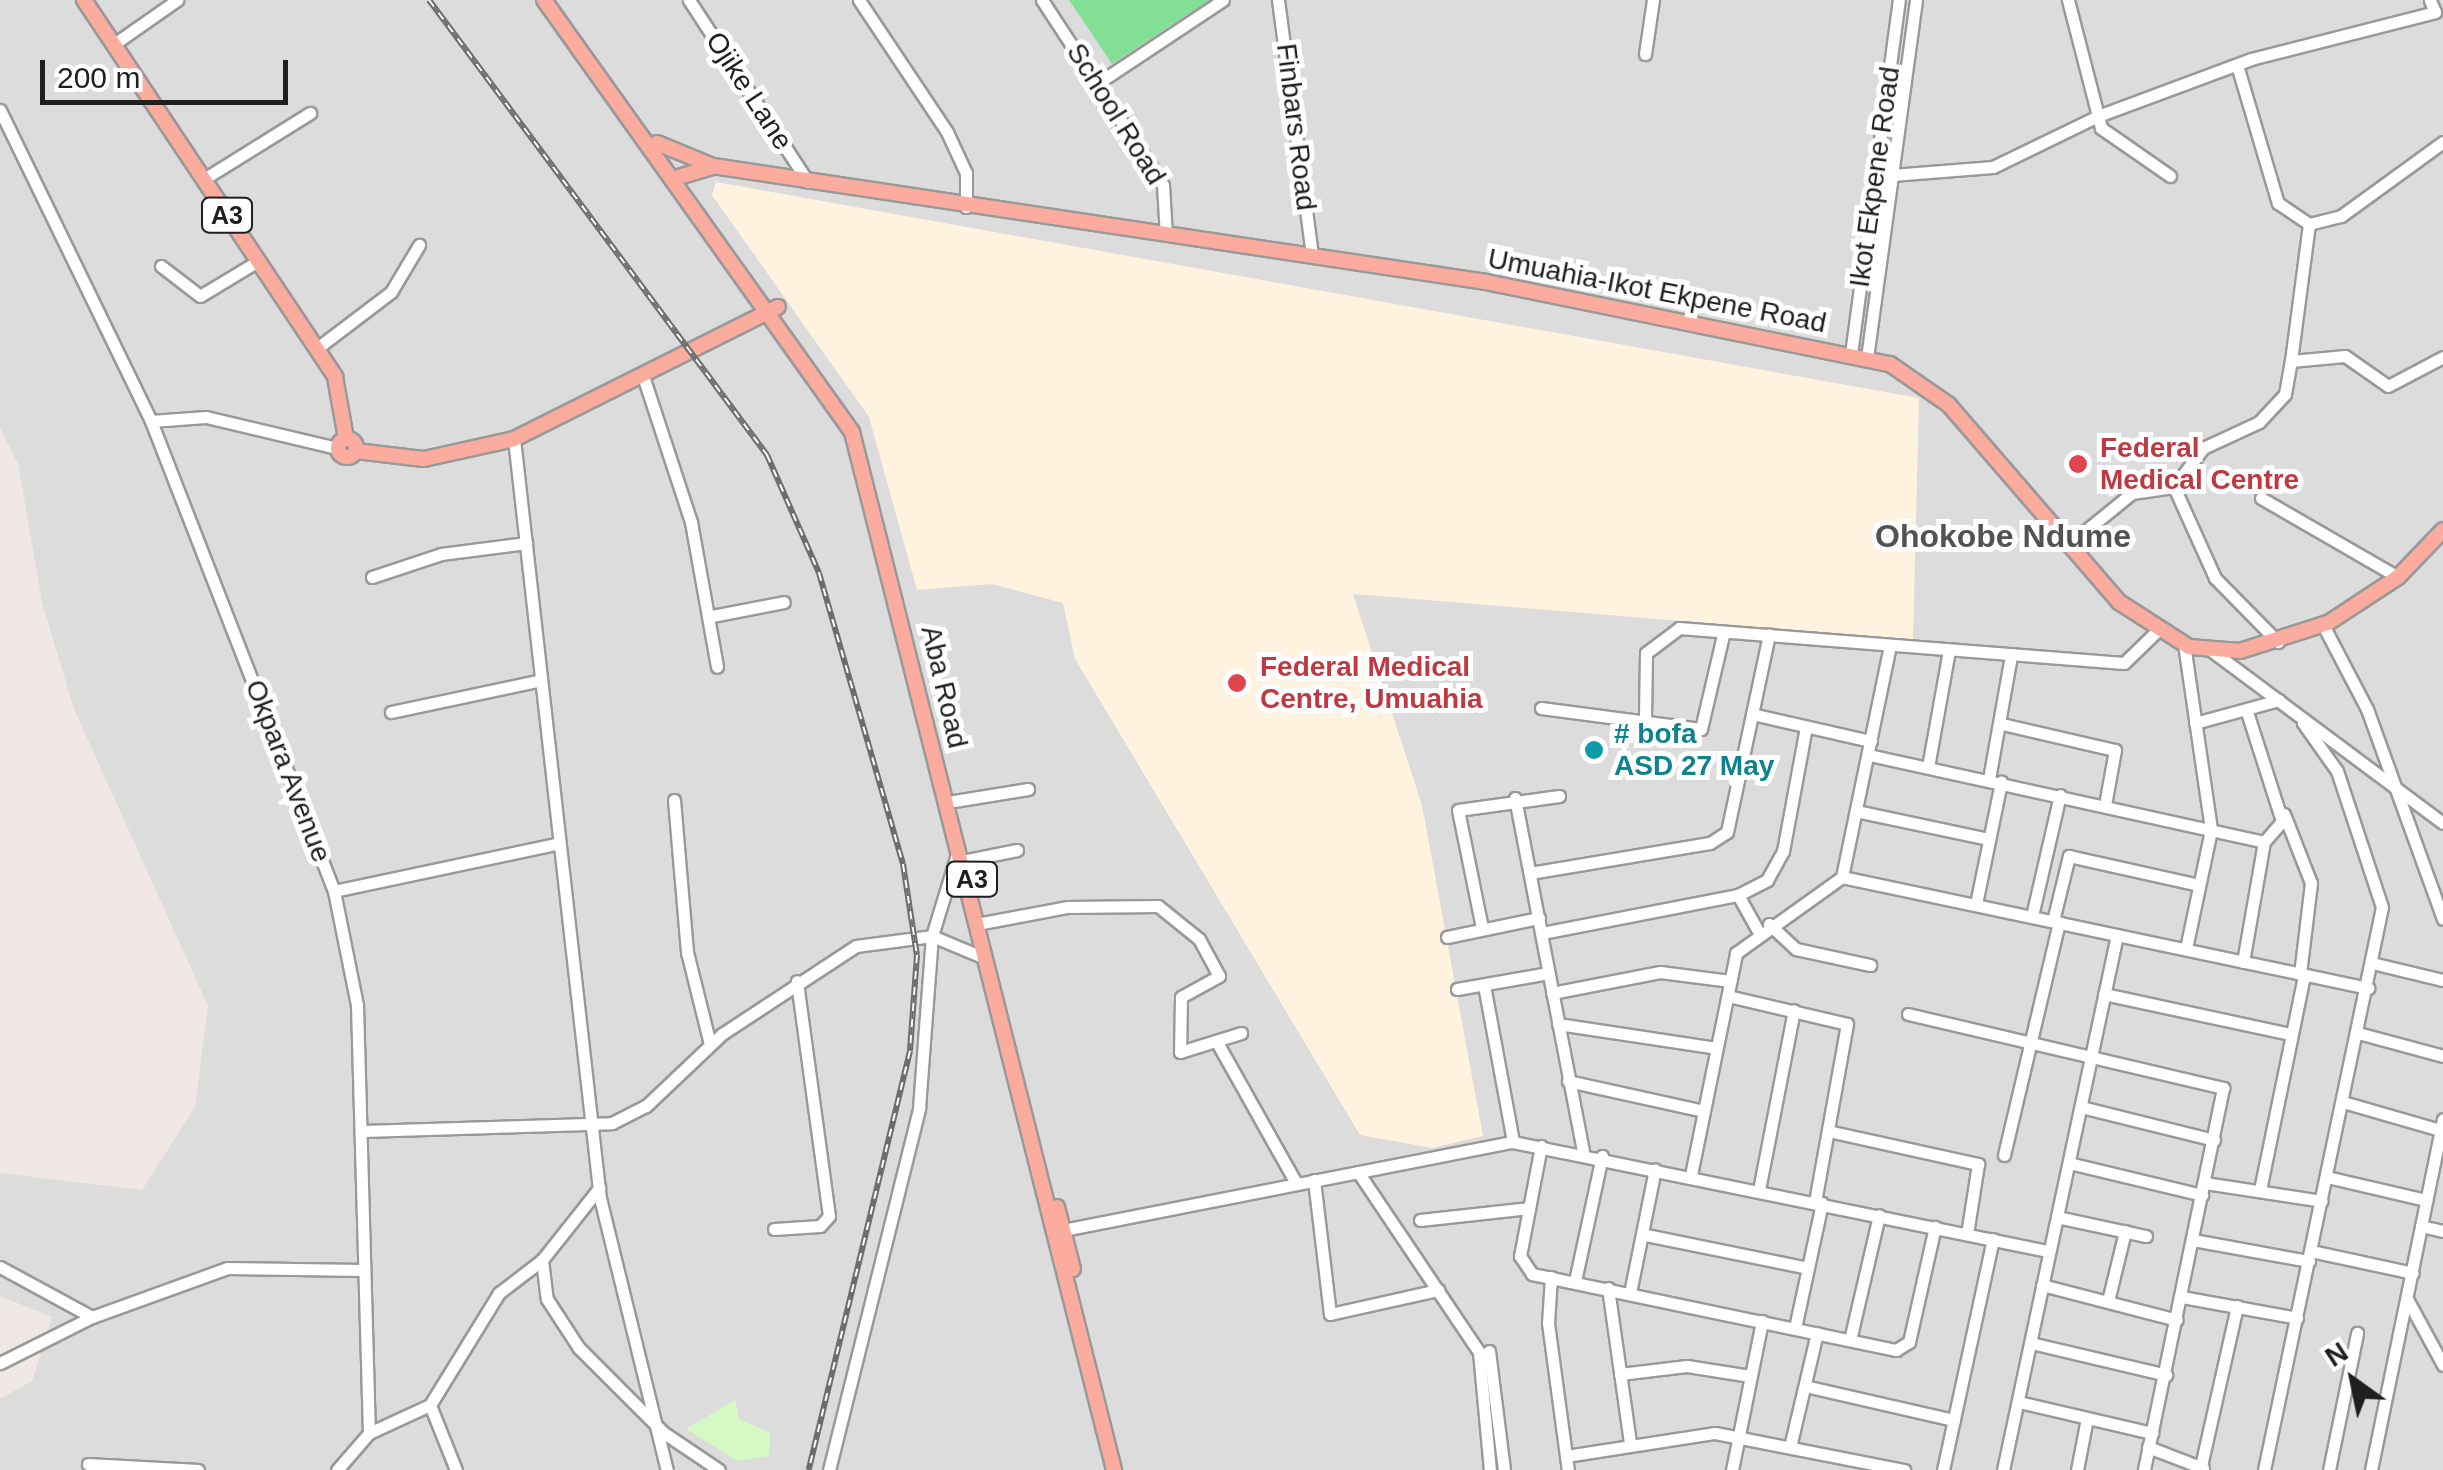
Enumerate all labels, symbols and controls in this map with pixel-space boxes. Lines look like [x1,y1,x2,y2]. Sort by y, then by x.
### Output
street label: Ojike Lane [698,26,800,156]
street label: School Road [1059,37,1173,191]
scale bar [45,40,292,102]
street label: Finbars Road [1269,42,1323,212]
text: 200 m [57,61,140,94]
street label: Ikot Ekpene Road [1843,64,1907,290]
road number: A3 [200,195,254,235]
street label: Umuahia-Ikot Ekpene Road [1485,242,1829,340]
place label: Federal Medical Centre [2100,431,2299,497]
marker: Federal Medical Centre [2065,451,2091,477]
district label: Ohokobe Ndume [1875,517,2131,555]
street label: Aba Road [914,623,974,751]
place label: Federal Medical Centre, Umuahia [1260,650,1482,716]
marker: Federal Medical Centre, Umuahia [1224,670,1250,696]
street label: Okpara Avenue [238,674,338,868]
place label: # bofa ASD 27 May [1614,717,1774,783]
marker: # bofa ASD 27 May [1583,739,1605,761]
road number: A3 [944,859,1000,899]
north arrow [2303,1330,2403,1430]
text: N [2319,1336,2353,1373]

